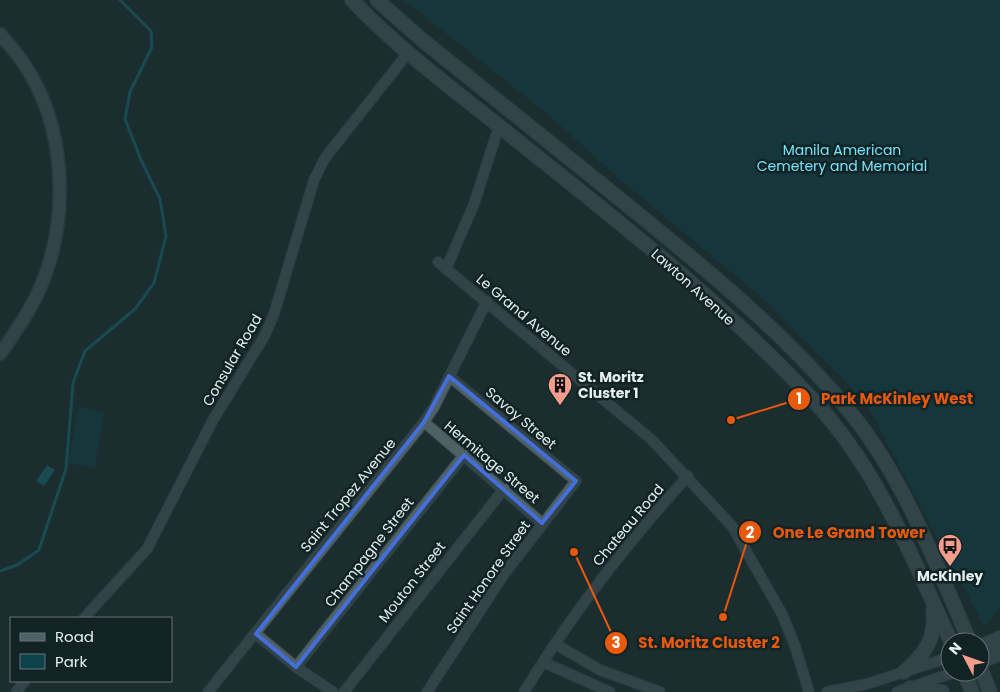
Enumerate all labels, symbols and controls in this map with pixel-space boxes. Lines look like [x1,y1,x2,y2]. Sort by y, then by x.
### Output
park label: Manila American Cemetery and Memorial [757,140,927,176]
street label: Lawton Avenue [647,244,739,330]
street label: Le Grand Avenue [472,269,576,361]
street label: Consular Road [198,310,266,410]
place label: St. Moritz Cluster 1 [578,367,644,403]
building icon: St. Moritz Cluster 1 [547,372,573,406]
street label: Savoy Street [481,382,561,454]
callout: Park McKinley West [786,384,983,414]
text: 1 [796,388,802,409]
text: Park McKinley West [821,388,973,409]
street label: Hermitage Street [440,416,544,508]
street label: Saint Tropez Avenue [296,433,400,556]
street label: Chateau Road [588,480,668,570]
street label: Champagne Street [320,493,418,611]
street label: Saint Honore Street [441,516,535,638]
callout: One Le Grand Tower [738,517,935,547]
text: 2 [746,522,755,543]
text: One Le Grand Tower [773,522,926,543]
bus stop icon: McKinley [937,533,963,567]
street label: Mouton Street [374,537,450,627]
place label: McKinley [917,566,983,586]
legend [10,617,172,682]
text: Road [55,626,94,647]
callout: St. Moritz Cluster 2 [604,628,790,658]
text: 3 [611,632,621,653]
text: St. Moritz Cluster 2 [638,632,780,653]
north arrow [940,632,990,682]
text: N [944,638,966,659]
text: Park [55,651,87,672]

